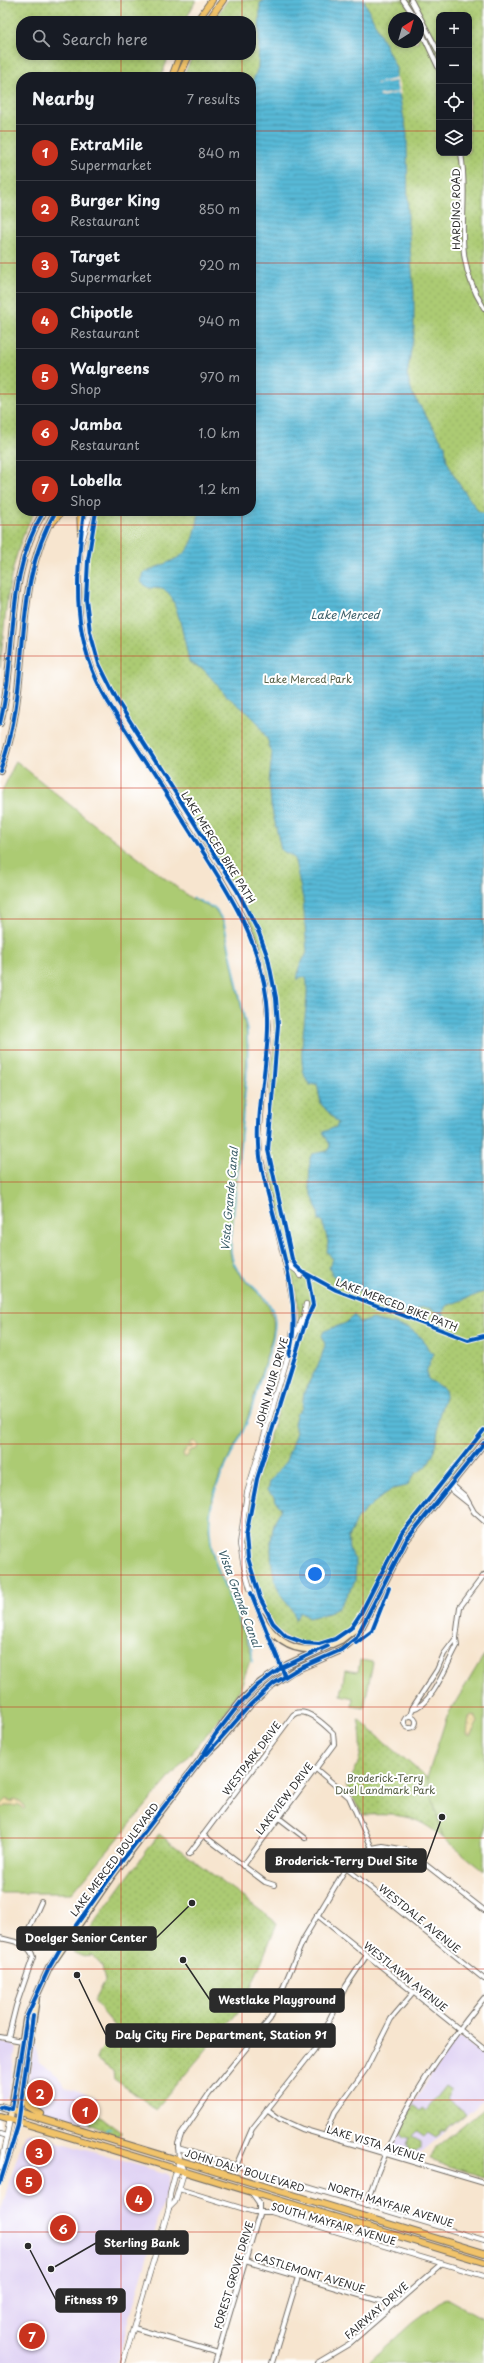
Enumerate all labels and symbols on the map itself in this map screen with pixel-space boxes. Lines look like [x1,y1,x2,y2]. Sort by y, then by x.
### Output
north arrow [388,12,424,48]
street label: HARDING ROAD [448,168,463,250]
water label: Lake Merced [311,606,382,623]
park label: Lake Merced Park [264,671,352,686]
street label: LAKE MERCED BIKE PATH [178,788,260,906]
water label: Vista Grande Canal [216,1145,242,1251]
street label: LAKE MERCED BIKE PATH [334,1274,460,1334]
street label: JOHN MUIR DRIVE [251,1335,291,1429]
water label: Vista Grande Canal [214,1546,266,1652]
your location [305,1564,325,1584]
street label: WESTPARK DRIVE [218,1718,284,1798]
street label: LAKEVIEW DRIVE [252,1759,316,1837]
park label: Broderick-Terry Duel Landmark Park [335,1770,435,1797]
street label: LAKE MERCED BOULEVARD [66,1799,162,1919]
callout: Broderick-Terry Duel Site [266,1849,426,1872]
text: Broderick-Terry Duel Site [275,1852,417,1869]
street label: WESTDALE AVENUE [376,1880,464,1956]
callout: Doelger Senior Center [17,1927,156,1950]
text: Doelger Senior Center [25,1929,147,1946]
street label: WESTLAWN AVENUE [361,1937,451,2015]
callout: Westlake Playground [210,1989,344,2012]
text: Westlake Playground [218,1991,336,2008]
callout: Daly City Fire Department, Station 91 [106,2024,335,2047]
text: Daly City Fire Department, Station 91 [115,2026,327,2043]
pin: 2 [27,2078,53,2108]
pin: 1 [72,2096,98,2126]
street label: LAKE VISTA AVENUE [325,2121,427,2165]
pin: 3 [26,2137,52,2167]
street label: JOHN DALY BOULEVARD [183,2145,307,2195]
pin: 5 [16,2166,42,2196]
street label: NORTH MAYFAIR AVENUE [326,2178,456,2230]
pin: 4 [126,2184,152,2214]
street label: SOUTH MAYFAIR AVENUE [270,2198,398,2248]
pin: 6 [50,2213,76,2243]
street label: FOREST GROVE DRIVE [209,2219,257,2331]
callout: Sterling Bank [96,2231,188,2254]
text: Sterling Bank [104,2234,181,2251]
street label: CASTLEMONT AVENUE [253,2248,367,2296]
street label: FAIRWAY DRIVE [341,2278,411,2342]
callout: Fitness 19 [56,2289,125,2312]
text: Fitness 19 [64,2291,118,2308]
pin: 7 [19,2321,45,2351]

